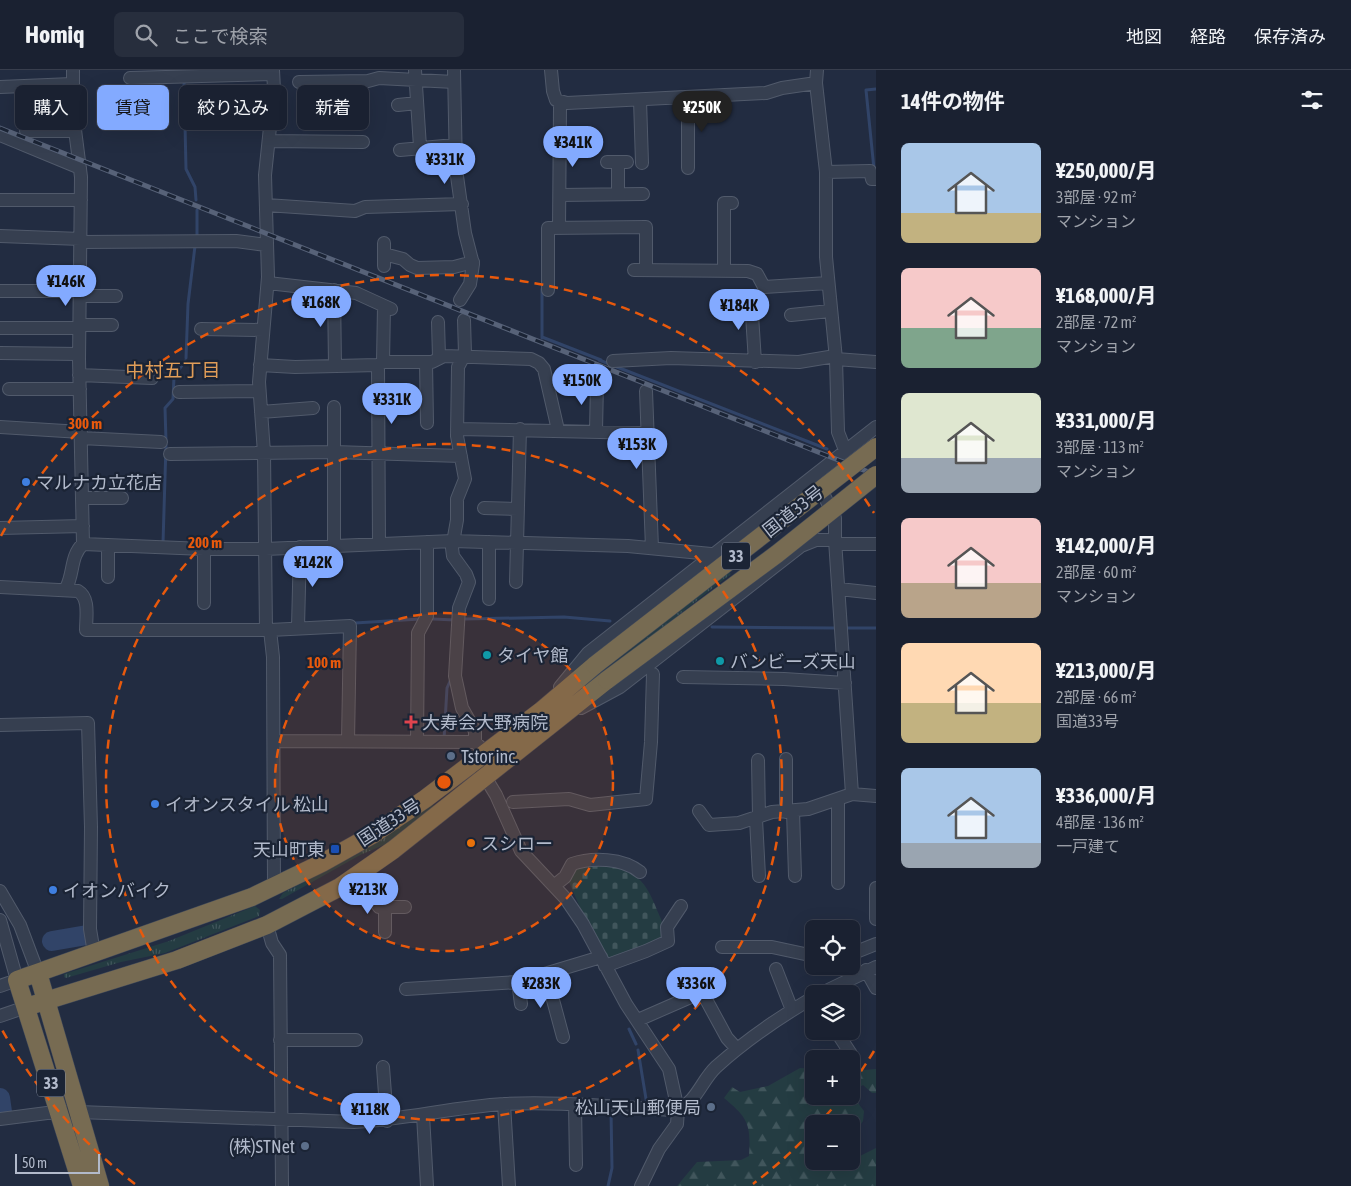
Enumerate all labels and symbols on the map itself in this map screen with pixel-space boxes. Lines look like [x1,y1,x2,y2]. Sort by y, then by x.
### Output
pin: ¥250K [667,90,737,133]
pin: ¥341K [538,126,608,168]
pin: ¥331K [410,142,480,185]
pin: ¥146K [31,264,101,307]
pin: ¥168K [286,286,356,328]
pin: ¥184K [704,288,774,331]
district label: 中村五丁目 [125,359,221,381]
pin: ¥150K [547,364,617,406]
pin: ¥331K [357,382,427,425]
text: 300 m [68,415,102,432]
pin: ¥153K [602,428,672,470]
place label: マルナカ立花店 [36,472,162,493]
marker: マルナカ立花店 [20,476,32,488]
street label: 国道33号 [759,481,827,541]
text: 200 m [188,534,222,551]
road number: 33 [722,542,750,570]
pin: ¥142K [278,546,348,588]
place label: タイヤ館 [497,645,568,666]
marker: タイヤ館 [481,649,493,661]
place label: バンビーズ天山 [730,651,856,672]
text: 100 m [307,654,341,671]
marker: バンビーズ天山 [714,655,726,667]
place label: 大寿会大野病院 [422,712,548,733]
marker: 大寿会大野病院 [404,715,418,729]
place label: Tstor inc. [461,746,518,767]
marker: Tstor inc. [445,750,457,762]
centre of rings [435,773,453,791]
place label: イオンスタイル 松山 [165,794,329,815]
street label: 国道33号 [354,794,424,850]
marker: イオンスタイル 松山 [149,798,161,810]
place label: スシロー [481,833,553,854]
marker: スシロー [465,837,477,849]
place label: 天山町東 [253,839,325,860]
marker: 天山町東 [329,843,341,855]
pin: ¥213K [333,872,403,915]
place label: イオンバイク [63,880,171,901]
marker: イオンバイク [47,884,59,896]
pin: ¥283K [506,966,576,1009]
pin: ¥336K [661,966,731,1009]
road number: 33 [37,1070,65,1096]
pin: ¥118K [335,1092,405,1135]
place label: 松山天山郵便局 [575,1097,701,1118]
marker: 松山天山郵便局 [705,1101,717,1113]
place label: (株)STNet [229,1136,295,1157]
marker: (株)STNet [299,1140,311,1152]
scale bar [15,1151,100,1174]

